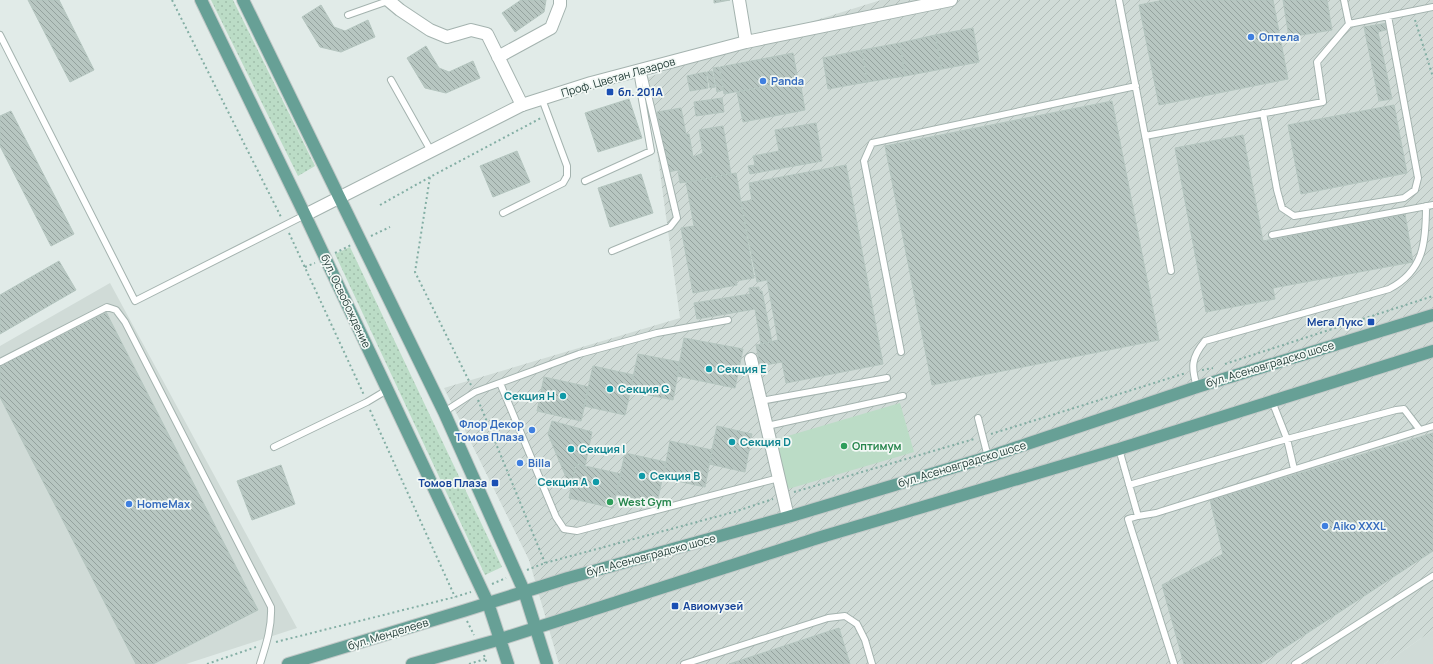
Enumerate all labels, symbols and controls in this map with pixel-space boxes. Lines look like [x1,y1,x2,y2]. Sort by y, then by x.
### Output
place label: Оптела [1259,29,1299,44]
marker: Оптела [1246,32,1256,42]
street label: Проф. Цветан Лазаров [559,53,677,100]
place label: Panda [771,73,804,88]
marker: Panda [758,76,768,86]
place label: бл. 201А [618,84,663,99]
marker: бл. 201А [605,87,615,97]
street label: бул. Освобождение [318,251,375,351]
place label: Мега Лукс [1307,314,1363,329]
marker: Мега Лукс [1366,317,1376,327]
street label: бул. Асеновградско шосе [1204,337,1336,390]
place label: Секция E [717,361,767,376]
marker: Секция E [704,364,714,374]
place label: Секция G [618,381,669,396]
marker: Секция G [605,384,615,394]
place label: Секция H [504,388,555,403]
marker: Секция H [558,391,568,401]
place label: Флор Декор Томов Плаза [455,416,524,444]
marker: Флор Декор Томов Плаза [527,425,537,435]
place label: Секция D [740,434,791,449]
marker: Секция D [727,437,737,447]
street label: бул. Асеновградско шосе [896,437,1028,490]
place label: Оптимум [852,438,902,453]
place label: Секция I [579,441,625,456]
marker: Оптимум [839,441,849,451]
marker: Секция I [566,444,576,454]
place label: Billa [528,455,551,470]
marker: Billa [515,458,525,468]
place label: Секция B [650,468,700,483]
marker: Секция B [637,471,647,481]
place label: Секция A [537,474,589,489]
place label: Томов Плаза [418,475,487,490]
marker: Секция A [591,477,601,487]
marker: Томов Плаза [490,478,500,488]
place label: West Gym [618,494,672,509]
place label: HomeMax [137,496,190,511]
marker: West Gym [605,497,615,507]
marker: HomeMax [124,499,134,509]
place label: Aiko XXXL [1333,518,1386,533]
marker: Aiko XXXL [1320,521,1330,531]
street label: бул. Асеновградско шосе [585,530,718,579]
place label: Авиомузей [683,598,743,613]
marker: Авиомузей [670,601,680,611]
street label: бул. Менделеев [346,614,430,653]

